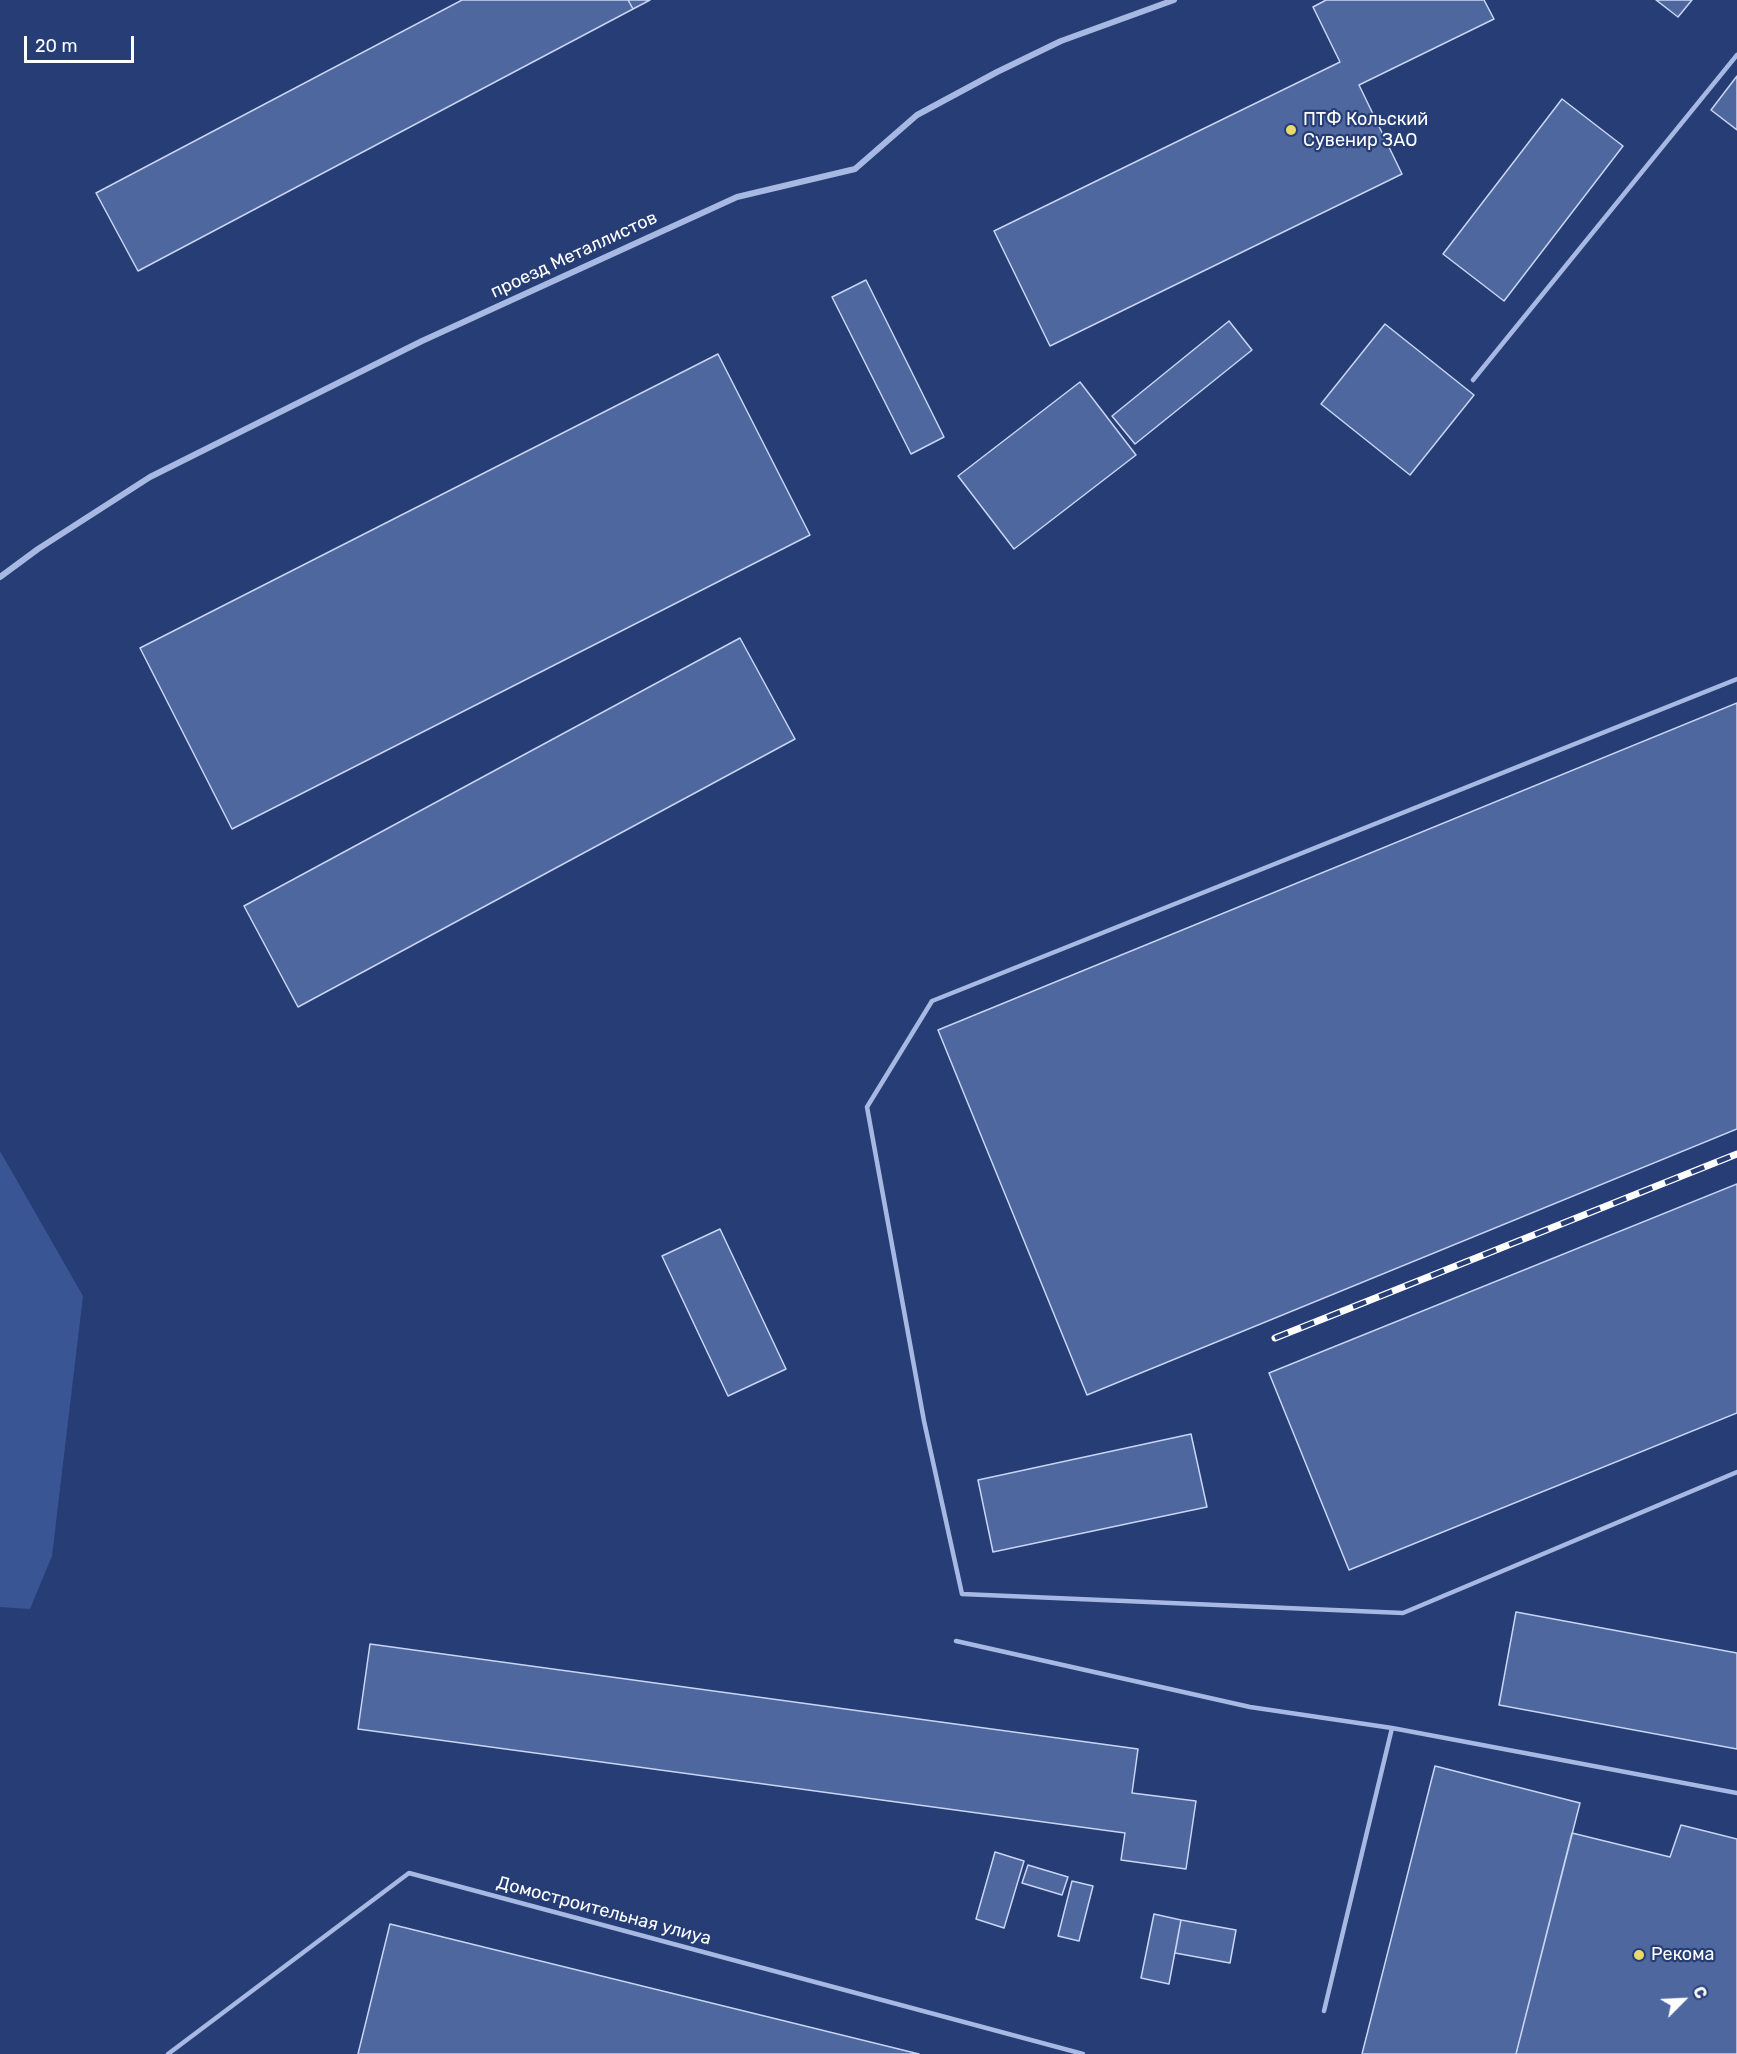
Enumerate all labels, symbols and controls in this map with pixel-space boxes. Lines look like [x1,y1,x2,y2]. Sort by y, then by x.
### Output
scale bar [27,24,136,62]
text: 20 m [35,35,77,57]
place label: ПТФ Кольский Сувенир ЗАО [1303,109,1428,152]
marker: ПТФ Кольский Сувенир ЗАО [1284,123,1298,137]
street label: проезд Металлистов [487,207,661,303]
street label: Домостроительная улиуа [494,1872,714,1950]
place label: Рекома [1651,1944,1714,1966]
marker: Рекома [1632,1948,1646,1962]
north arrow [1653,1970,1713,2030]
text: С [1689,1983,1711,2001]

